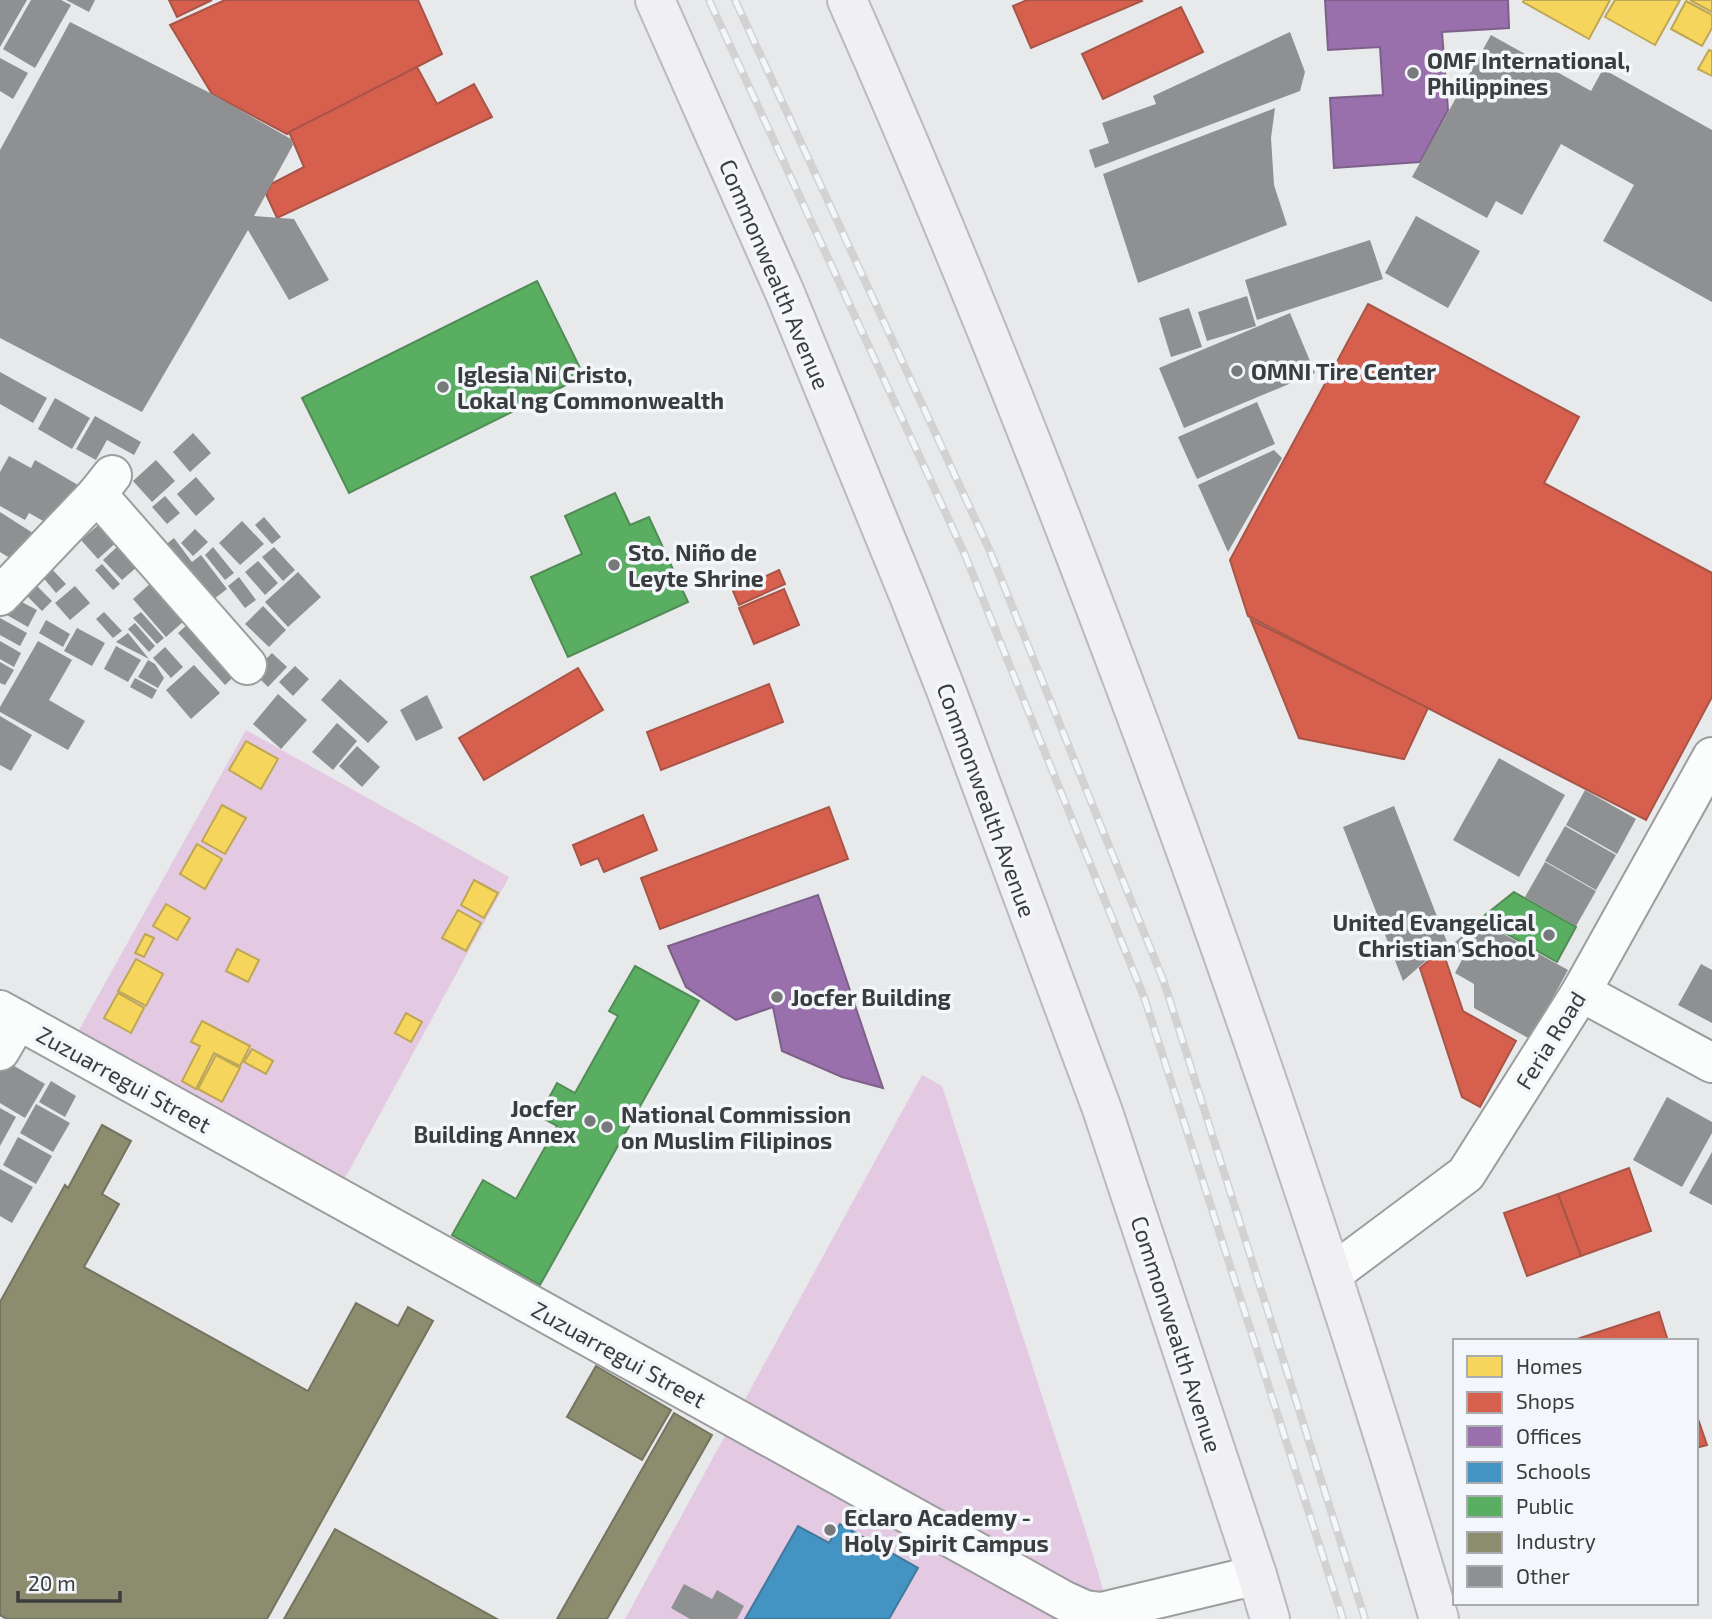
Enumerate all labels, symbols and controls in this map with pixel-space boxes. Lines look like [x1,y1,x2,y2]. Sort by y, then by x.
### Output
place label: OMF International, Philippines [1427,46,1630,100]
marker: OMF International, Philippines [1405,65,1421,81]
street label: Commonwealth Avenue [714,155,836,393]
place label: OMNI Tire Center [1251,357,1436,385]
place label: Iglesia Ni Cristo, Lokal ng Commonwealth [457,360,724,414]
marker: OMNI Tire Center [1229,363,1245,379]
marker: Iglesia Ni Cristo, Lokal ng Commonwealth [435,379,451,395]
place label: Sto. Niño de Leyte Shrine [628,538,764,592]
marker: Sto. Niño de Leyte Shrine [606,557,622,573]
street label: Commonwealth Avenue [932,679,1042,921]
place label: United Evangelical Christian School [1332,908,1535,962]
marker: United Evangelical Christian School [1541,927,1557,943]
place label: Jocfer Building [791,983,951,1011]
street label: Feria Road [1509,986,1591,1094]
marker: Jocfer Building [769,989,785,1005]
street label: Zuzuarregui Street [32,1020,216,1139]
place label: Jocfer Building Annex [413,1094,576,1148]
place label: National Commission on Muslim Filipinos [621,1100,851,1154]
marker: Jocfer Building Annex [582,1113,598,1129]
marker: National Commission on Muslim Filipinos [599,1119,615,1135]
street label: Commonwealth Avenue [1125,1212,1229,1456]
street label: Zuzuarregui Street [527,1295,711,1414]
legend [1453,1339,1698,1605]
text: Homes [1516,1353,1582,1378]
text: Shops [1516,1388,1575,1413]
text: Offices [1516,1423,1582,1448]
text: Schools [1516,1458,1591,1483]
text: Public [1516,1493,1574,1518]
place label: Eclaro Academy - Holy Spirit Campus [844,1503,1049,1557]
marker: Eclaro Academy - Holy Spirit Campus [822,1522,838,1538]
text: Industry [1516,1528,1596,1553]
scale bar [18,1560,119,1604]
text: Other [1516,1563,1571,1588]
text: 20 m [28,1570,76,1595]

